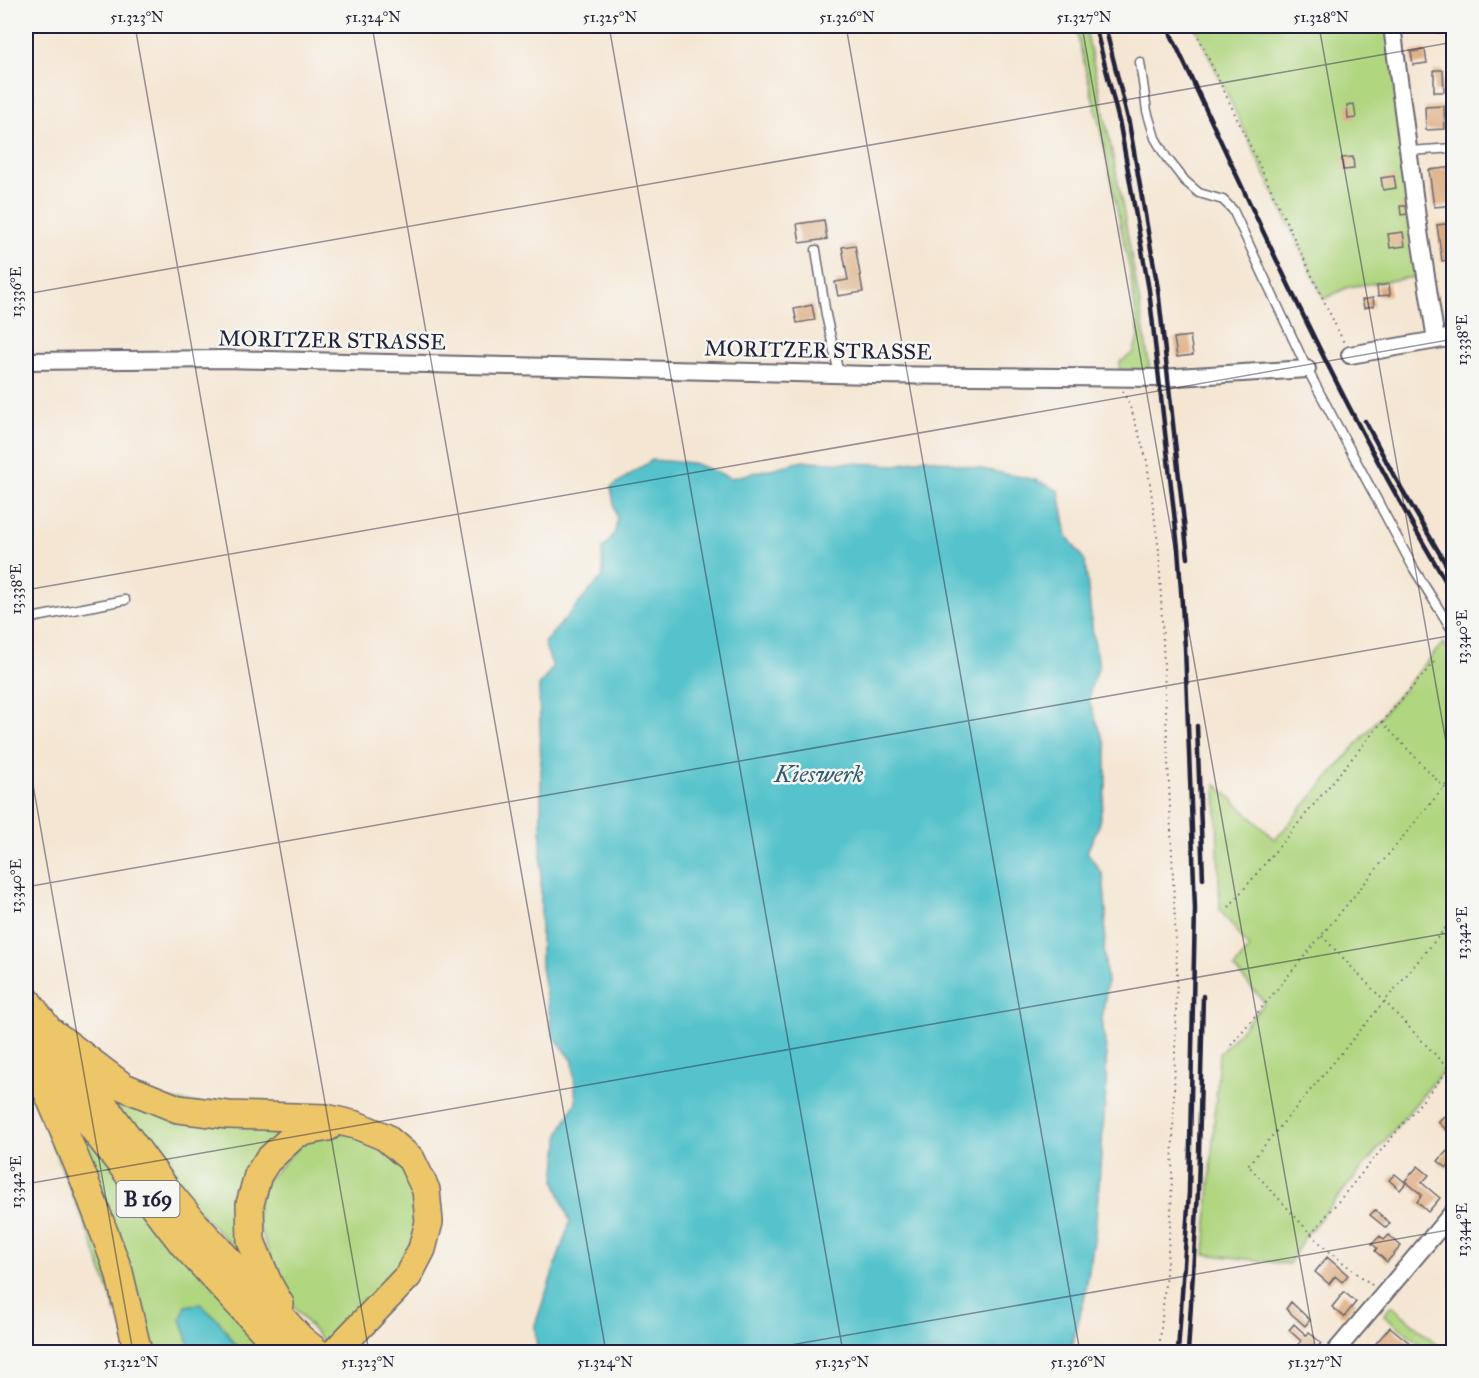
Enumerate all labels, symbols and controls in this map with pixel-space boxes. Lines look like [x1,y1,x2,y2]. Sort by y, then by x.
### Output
text: 51.323°N [110,8,164,26]
text: 51.324°N [345,8,401,26]
text: 51.325°N [583,8,637,26]
text: 51.326°N [819,8,875,26]
text: 51.327°N [1056,8,1112,26]
text: 51.328°N [1293,8,1349,26]
text: 13.336°E [7,266,25,317]
text: 13.338°E [1453,314,1471,366]
street label: MORITZER STRASSE [218,325,446,355]
street label: MORITZER STRASSE [704,335,932,365]
text: 13.338°E [7,563,25,615]
text: 13.340°E [1453,610,1471,664]
water label: Kieswerk [774,759,864,789]
text: 13.340°E [7,859,25,913]
text: 13.342°E [1453,906,1471,959]
text: 13.342°E [7,1155,25,1208]
road number: B 169 [116,1181,180,1217]
text: 13.344°E [1453,1203,1471,1257]
text: 51.322°N [104,1353,159,1371]
text: 51.323°N [341,1353,395,1371]
text: 51.324°N [577,1353,633,1371]
text: 51.325°N [815,1353,869,1371]
text: 51.326°N [1050,1353,1106,1371]
text: 51.327°N [1287,1353,1343,1371]

